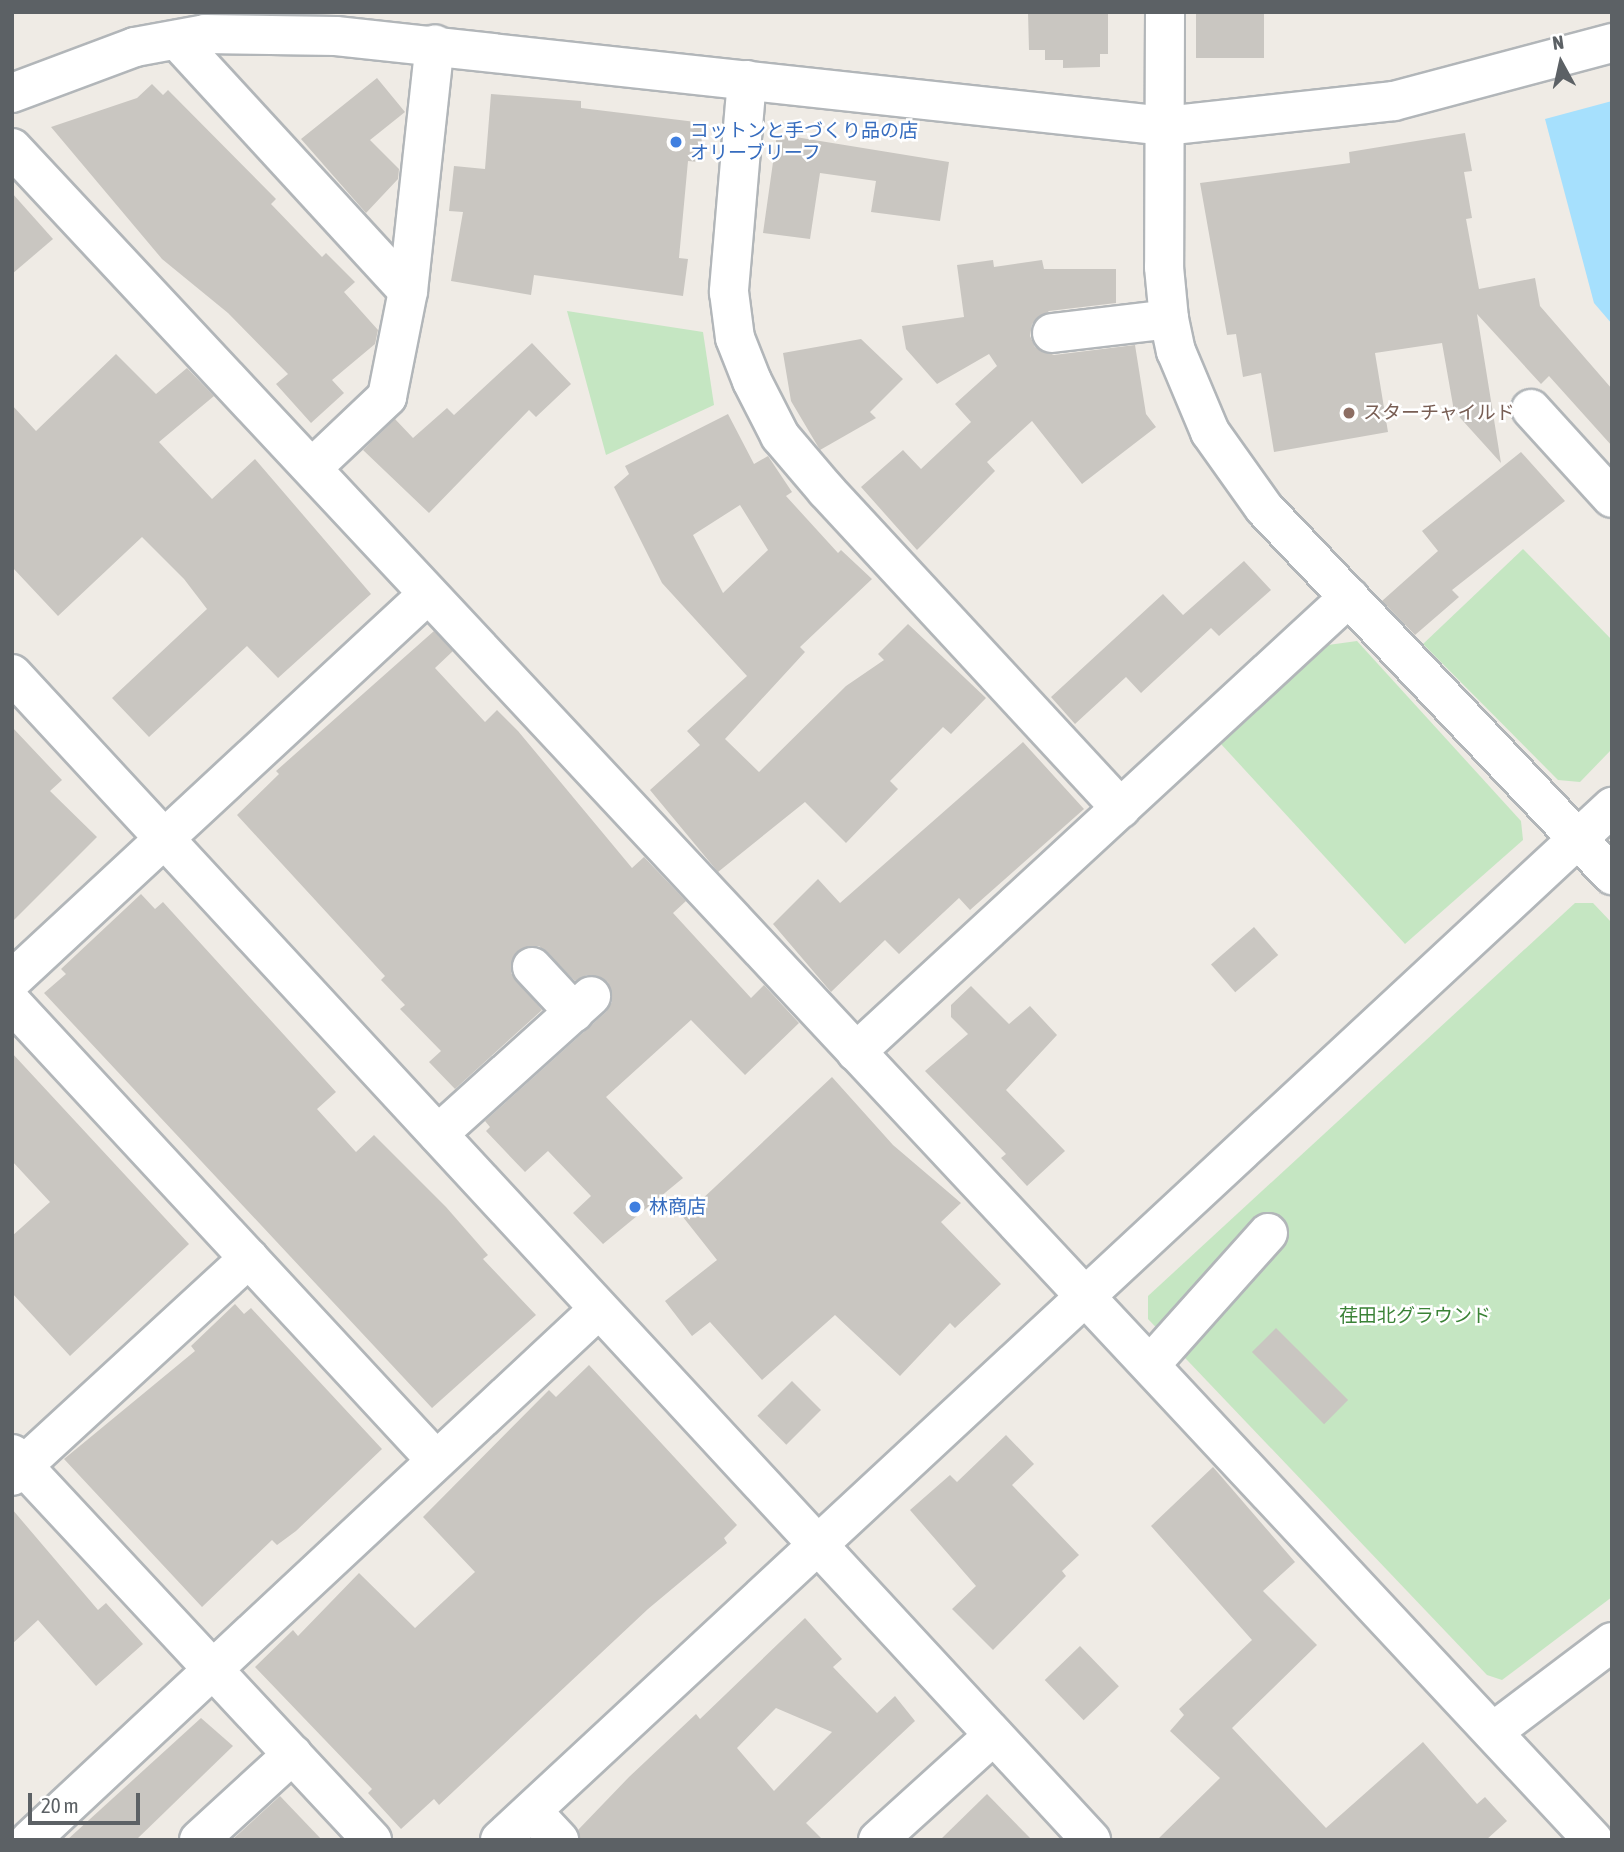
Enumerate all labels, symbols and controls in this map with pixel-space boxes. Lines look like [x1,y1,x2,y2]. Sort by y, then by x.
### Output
north arrow [1526,28,1596,98]
text: N [1551,31,1565,54]
place label: コットンと手づくり品の店 オリーブリーフ [690,120,918,164]
marker: コットンと手づくり品の店 オリーブリーフ [668,134,684,150]
place label: スターチャイルド [1363,402,1515,424]
marker: スターチャイルド [1341,405,1357,421]
place label: 林商店 [649,1196,706,1218]
marker: 林商店 [627,1199,643,1215]
park label: 荏田北グラウンド [1339,1305,1491,1327]
scale bar [32,1778,144,1822]
text: 20 m [41,1793,79,1817]

